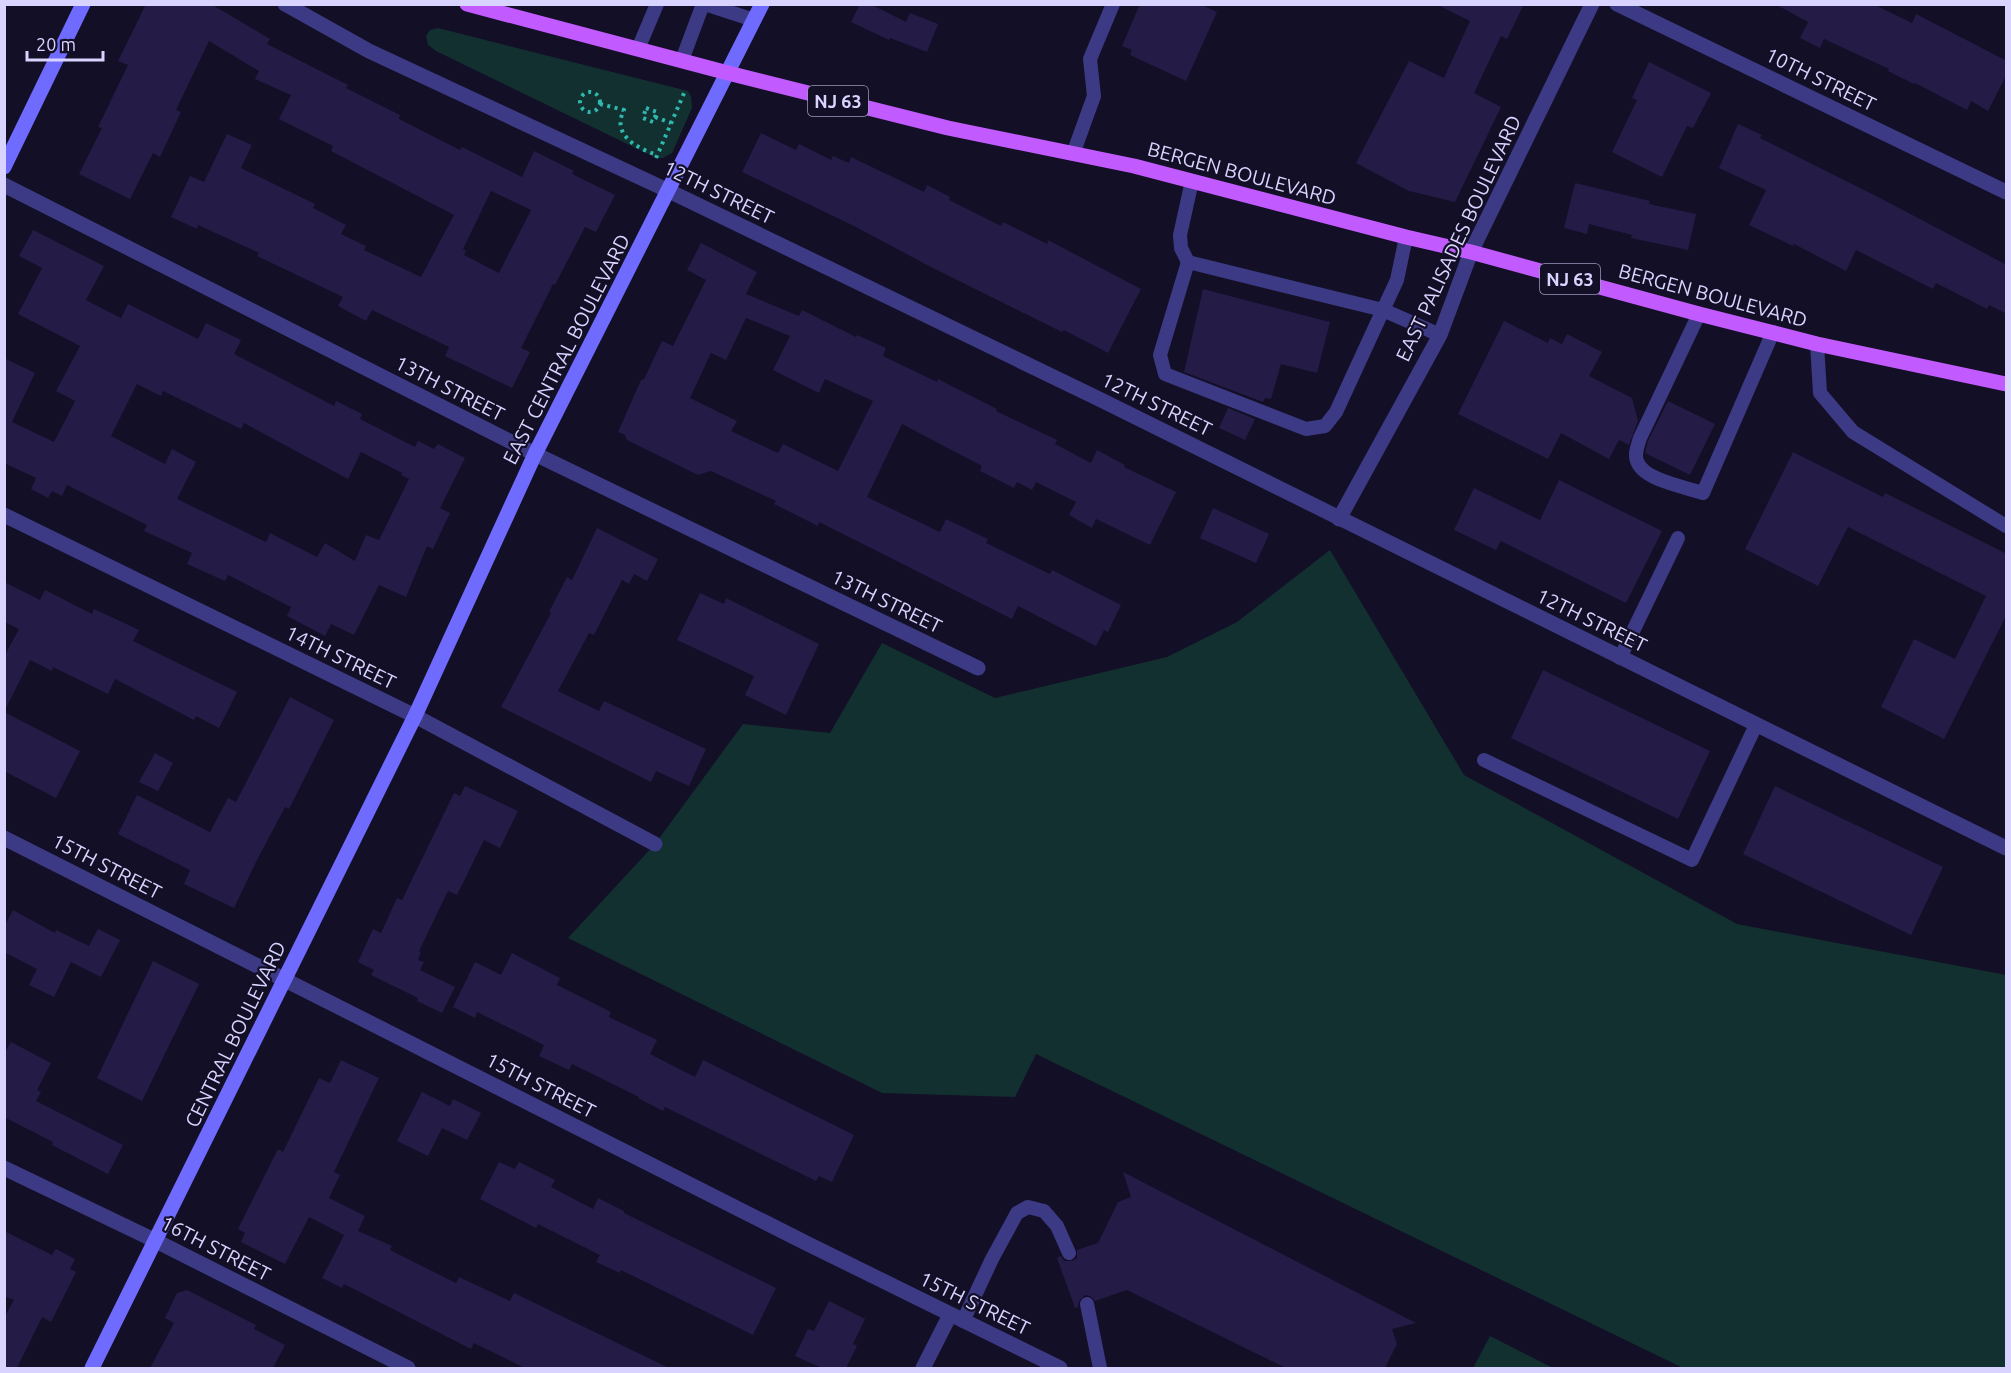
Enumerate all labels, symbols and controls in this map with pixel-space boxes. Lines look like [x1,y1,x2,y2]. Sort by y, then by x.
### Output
scale bar [27,24,104,62]
text: 20 m [36,34,76,54]
street label: 10TH STREET [1762,42,1880,116]
road number: NJ 63 [808,86,868,116]
street label: EAST PALISADES BOULEVARD [1391,111,1525,365]
street label: BERGEN BOULEVARD [1145,137,1339,209]
street label: 12TH STREET [660,155,778,229]
street label: EAST CENTRAL BOULEVARD [498,230,634,468]
street label: BERGEN BOULEVARD [1616,259,1810,331]
road number: NJ 63 [1540,264,1600,294]
street label: 13TH STREET [391,351,509,425]
street label: 12TH STREET [1098,367,1216,441]
street label: 13TH STREET [828,564,946,638]
street label: 12TH STREET [1533,583,1651,657]
street label: 14TH STREET [282,620,400,694]
street label: 15TH STREET [48,829,166,903]
street label: CENTRAL BOULEVARD [180,937,290,1131]
street label: 15TH STREET [482,1048,600,1122]
street label: 16TH STREET [157,1211,275,1285]
street label: 15TH STREET [916,1266,1034,1340]

